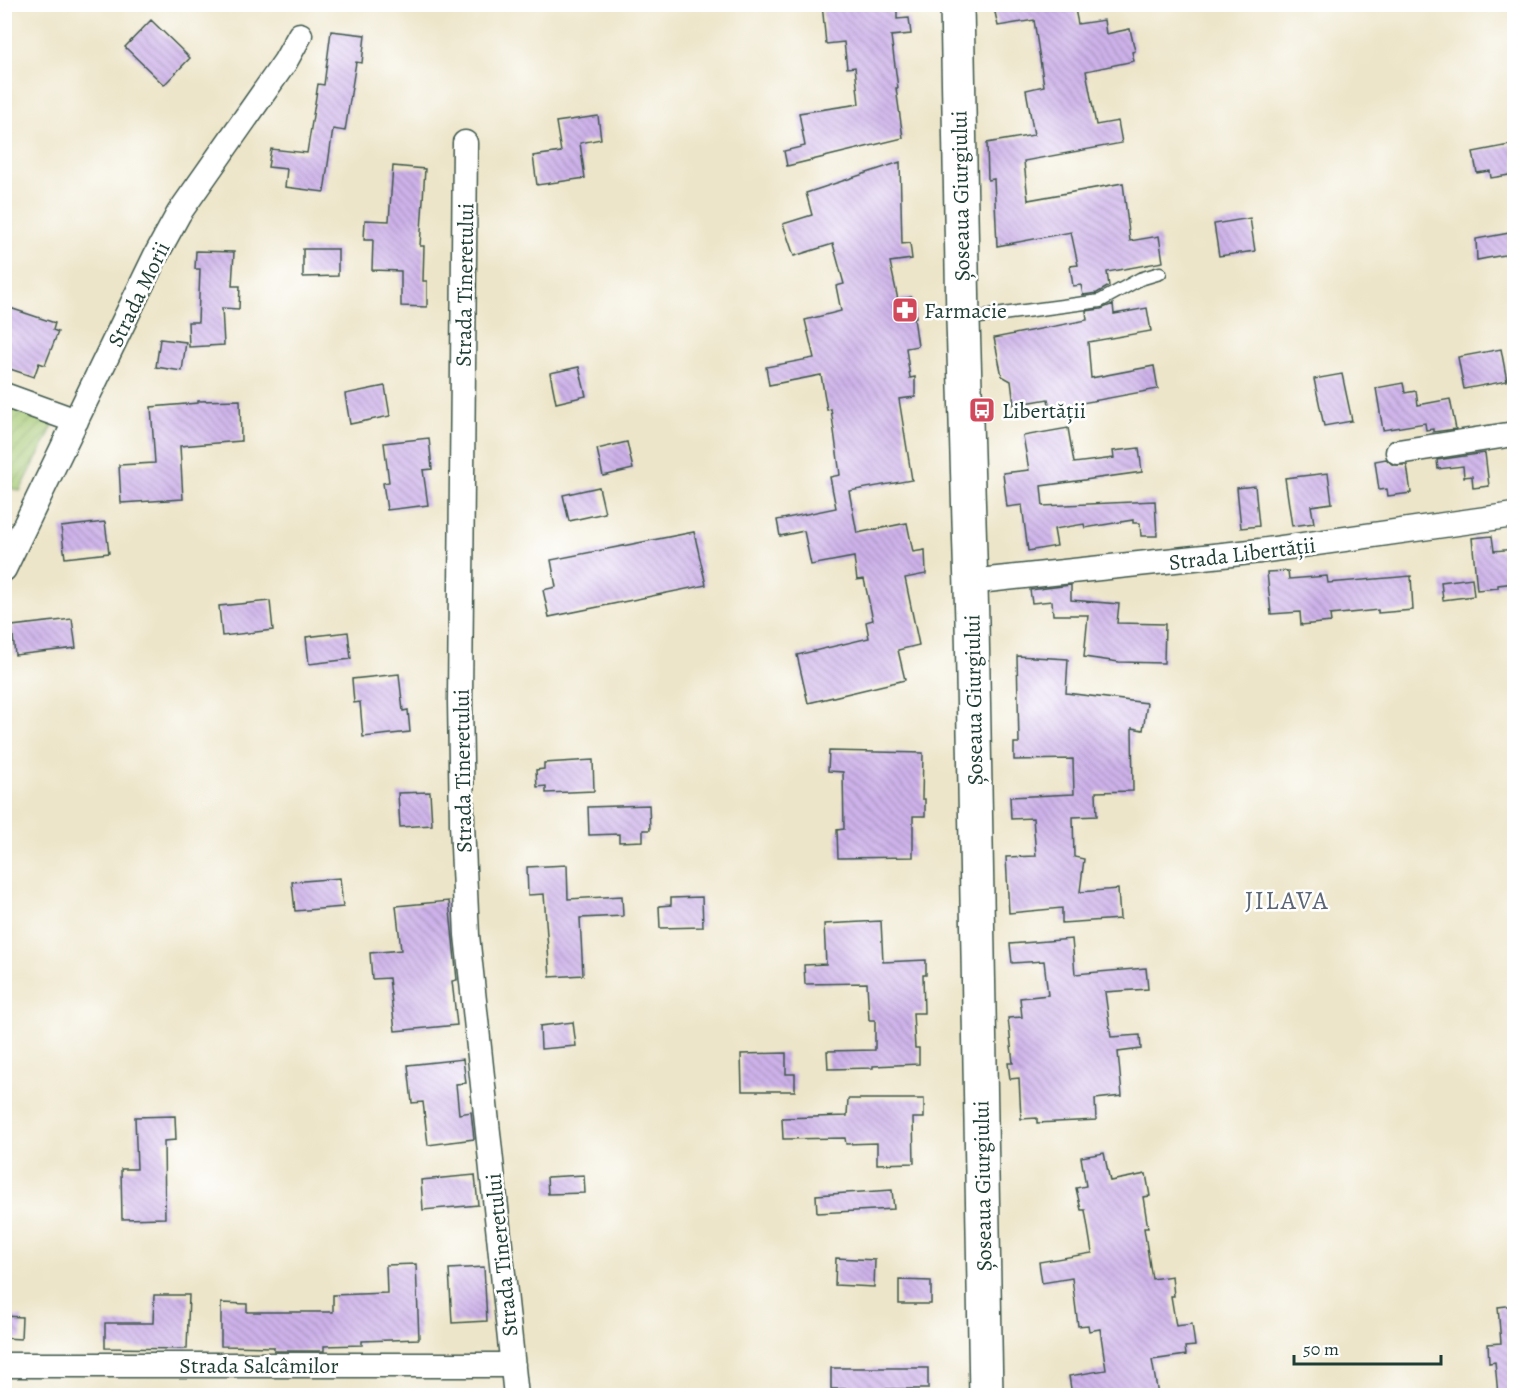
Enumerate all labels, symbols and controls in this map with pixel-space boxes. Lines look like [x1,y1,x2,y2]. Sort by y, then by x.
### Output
street label: Șoseaua Giurgiului [945,110,977,282]
street label: Strada Tineretului [449,203,481,367]
street label: Strada Morii [100,237,177,352]
pharmacy icon: Farmacie [890,295,920,325]
place label: Farmacie [924,296,1007,326]
bus stop icon: Libertății [967,395,997,425]
place label: Libertății [1002,396,1086,426]
street label: Strada Libertății [1167,530,1317,578]
street label: Șoseaua Giurgiului [958,614,990,786]
street label: Strada Tineretului [447,689,479,853]
district label: JILAVA [1245,883,1329,918]
street label: Șoseaua Giurgiului [967,1100,999,1272]
street label: Strada Tineretului [479,1172,525,1338]
scale bar [1294,1328,1441,1366]
text: 50 m [1303,1337,1339,1361]
street label: Strada Salcâmilor [179,1351,339,1381]

